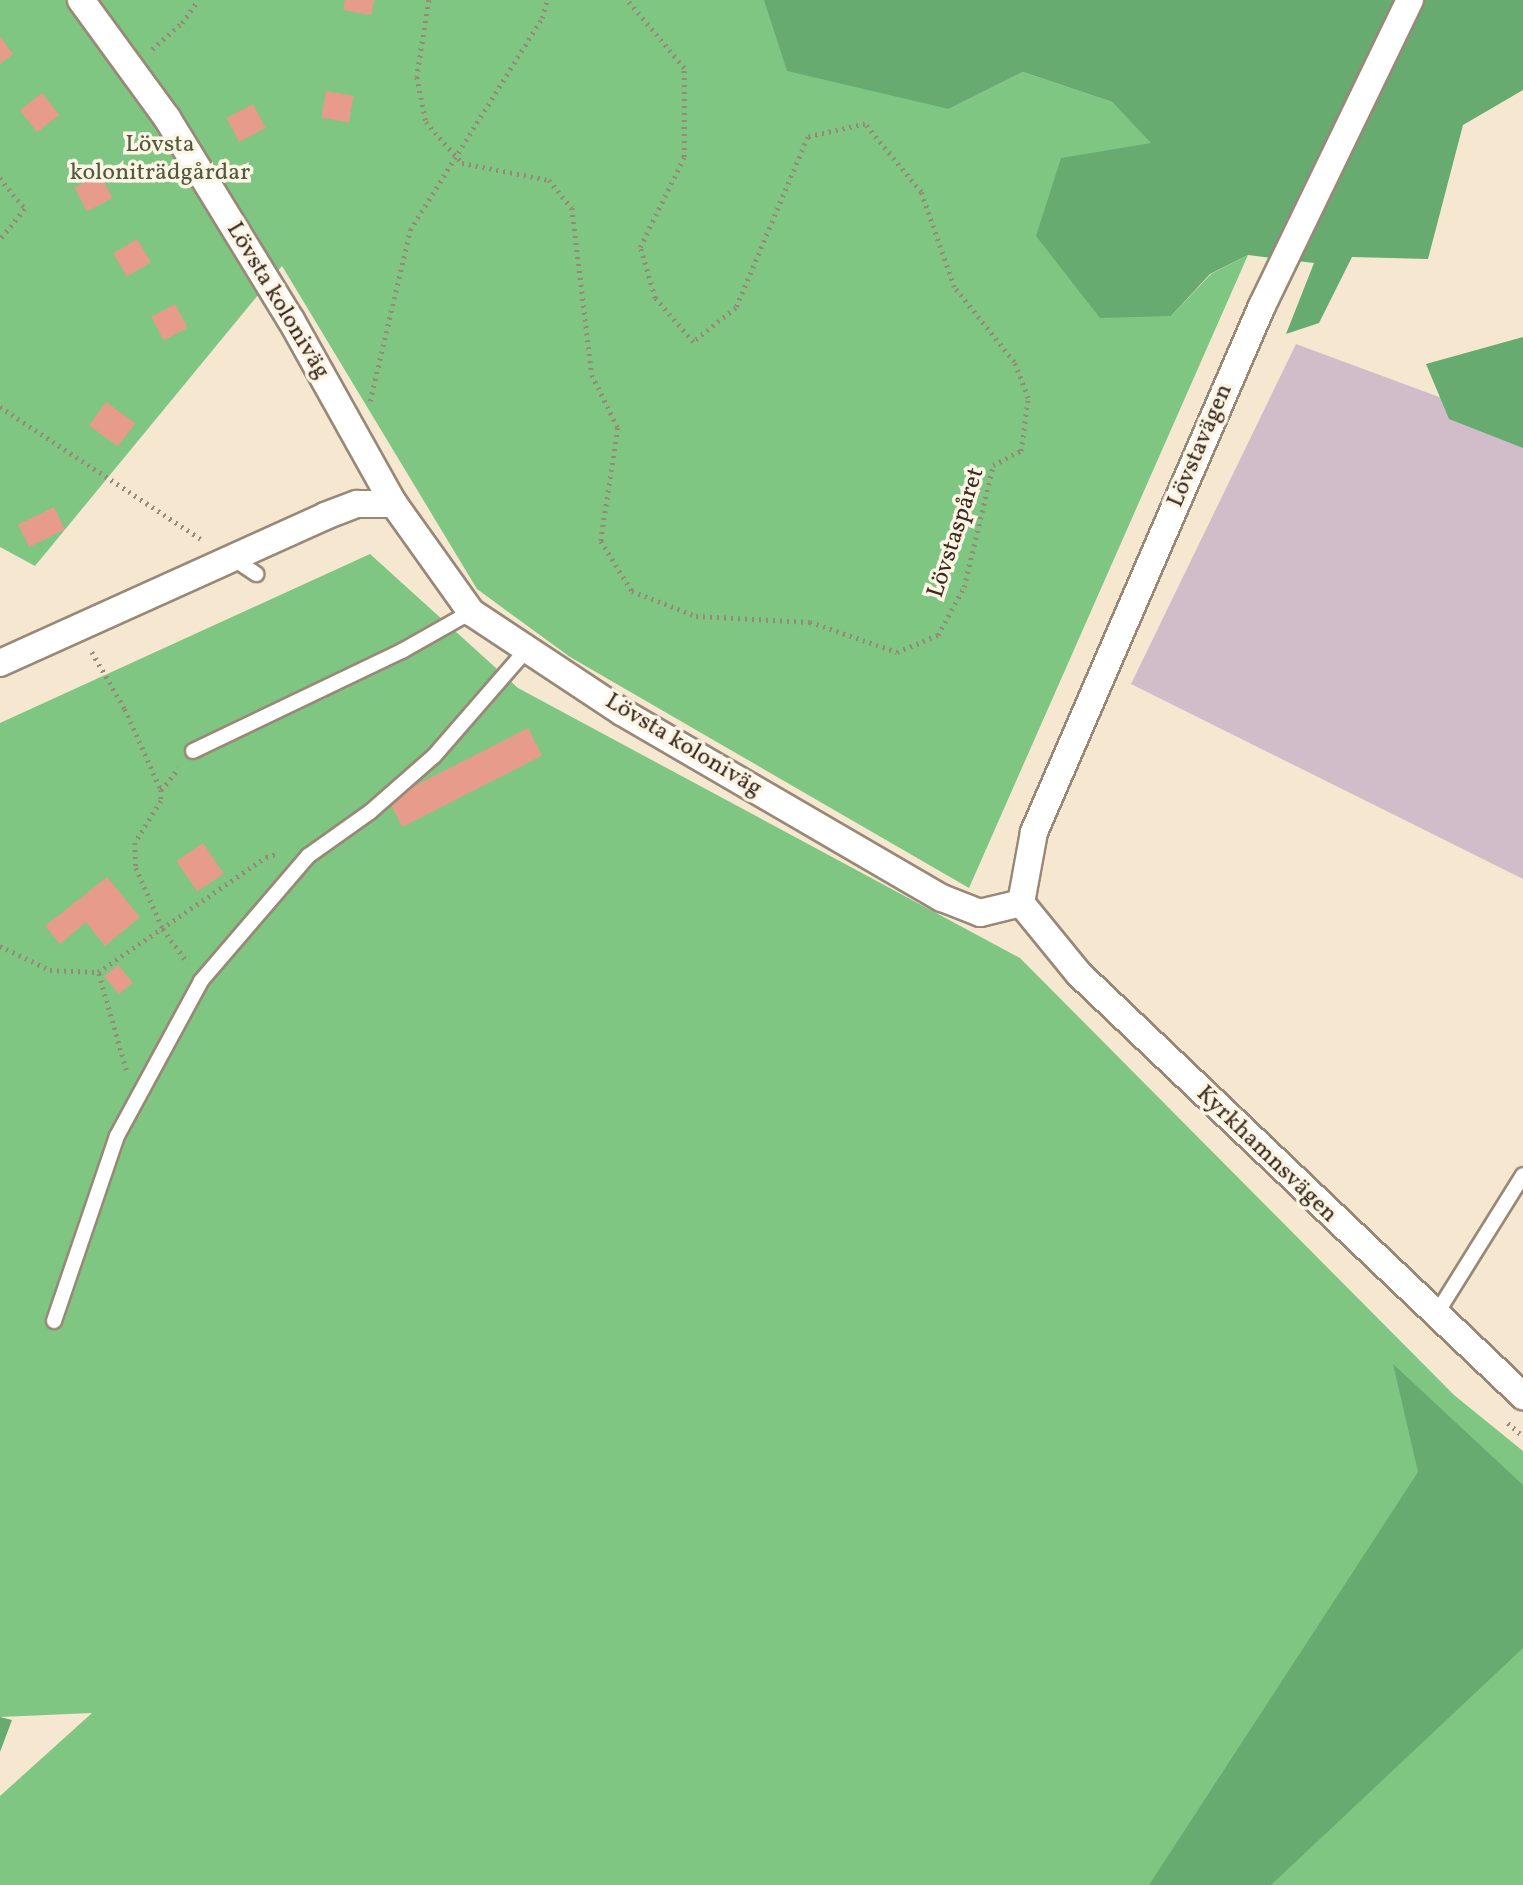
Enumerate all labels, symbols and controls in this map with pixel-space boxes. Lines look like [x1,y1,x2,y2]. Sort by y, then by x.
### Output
park label: Lövsta koloniträdgårdar [70,132,250,188]
street label: Lövsta koloniväg [219,217,335,385]
street label: Lövstavägen [1162,380,1240,512]
street label: Lövstaspåret [922,464,992,602]
street label: Lövsta koloniväg [599,688,767,804]
street label: Kyrkhamnsvägen [1189,1080,1343,1230]

